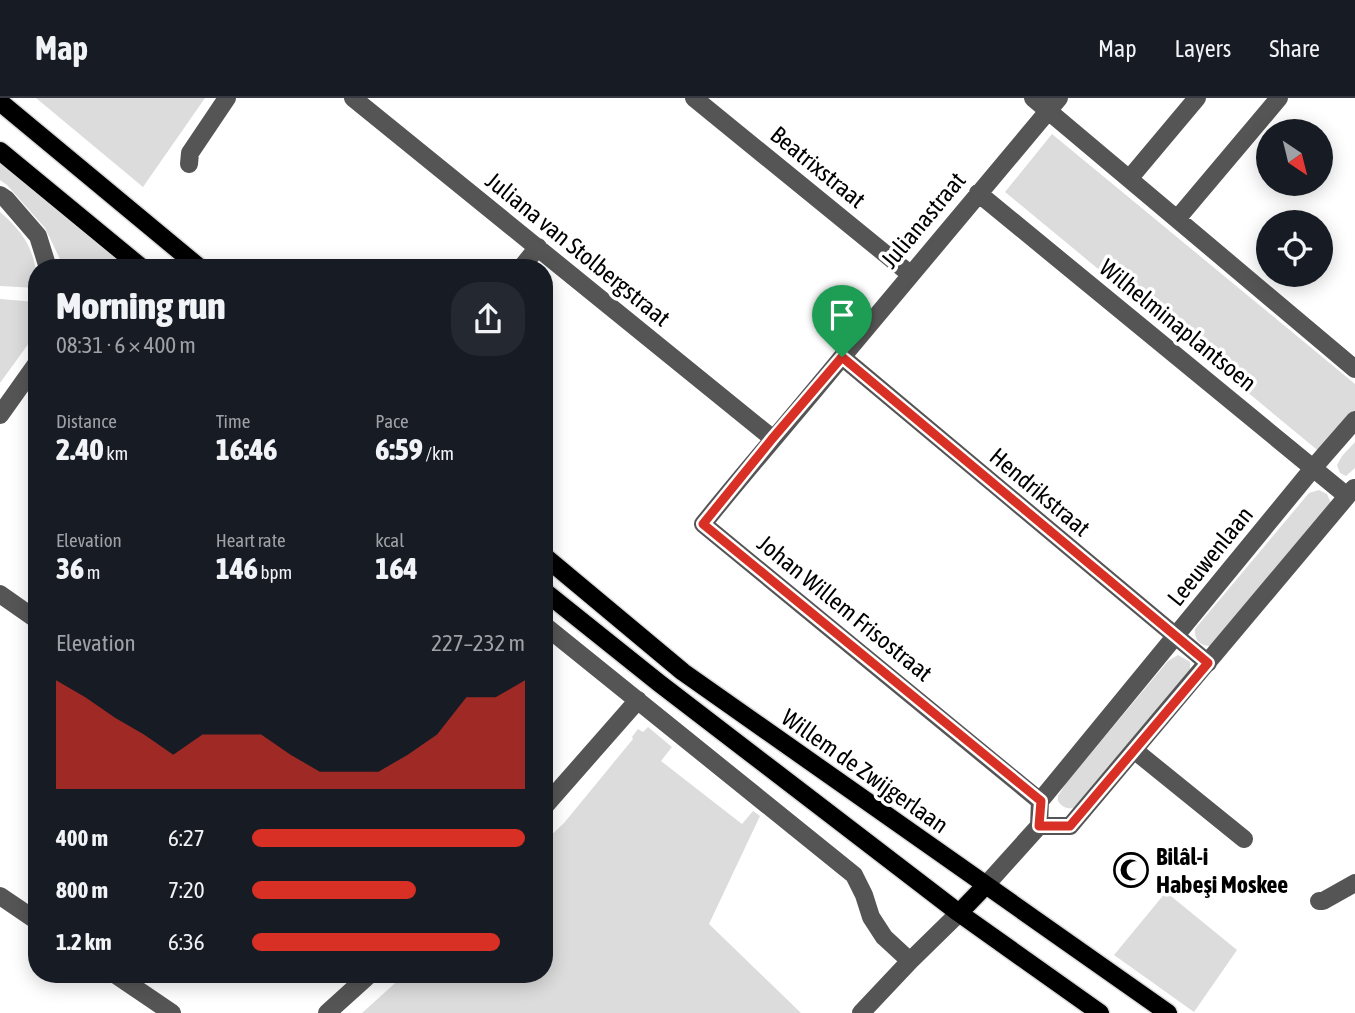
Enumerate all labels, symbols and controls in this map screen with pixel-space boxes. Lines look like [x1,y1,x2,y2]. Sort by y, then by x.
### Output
text: Map [35,29,88,67]
text: Map [1098,35,1137,62]
text: Layers [1175,35,1231,62]
text: Share [1269,35,1320,62]
north arrow [1256,119,1334,196]
map controls [1256,119,1333,287]
street label: Beatrixstraat [765,121,871,213]
street label: Juliana van Stolbergstraat [481,167,675,332]
street label: Julianastraat [875,167,971,273]
button: locate [1256,210,1333,287]
street label: Wilhelminaplantsoen [1094,254,1262,396]
button: share [451,282,525,356]
text: Morning run [56,284,226,327]
pin [812,285,872,357]
icon: arrive [823,296,861,334]
text: 08:31 · 6 × 400 m [56,332,196,358]
text: Distance [56,410,117,432]
text: Time [216,410,250,432]
text: Pace [375,410,409,432]
text: 2.40 [56,432,104,466]
text: 16:46 [216,432,277,466]
text: 6:59 [375,432,423,466]
text: km [104,442,128,464]
text: /km [423,442,454,464]
street label: Hendrikstraat [985,442,1096,542]
street label: Leeuwenlaan [1162,501,1258,611]
text: Elevation [56,529,122,551]
text: Heart rate [216,529,286,551]
text: kcal [375,529,404,551]
street label: Johan Willem Frisostraat [752,529,938,687]
text: 36 [56,551,84,585]
text: 146 [216,551,258,585]
text: 164 [375,551,418,585]
text: m [84,561,101,583]
text: bpm [258,561,292,583]
text: Elevation [56,630,136,656]
text: 227–232 m [431,630,525,656]
street label: Willem de Zwijgerlaan [777,704,953,838]
text: 400 m [56,825,108,851]
text: 6:27 [168,825,205,851]
place label: Bilâl-i Habeşi Moskee [1156,843,1288,898]
mosque icon: Bilâl-i Habeşi Moskee [1112,851,1150,889]
text: 800 m [56,877,108,903]
text: 7:20 [168,877,205,903]
text: 1.2 km [56,929,112,955]
text: 6:36 [168,929,205,955]

